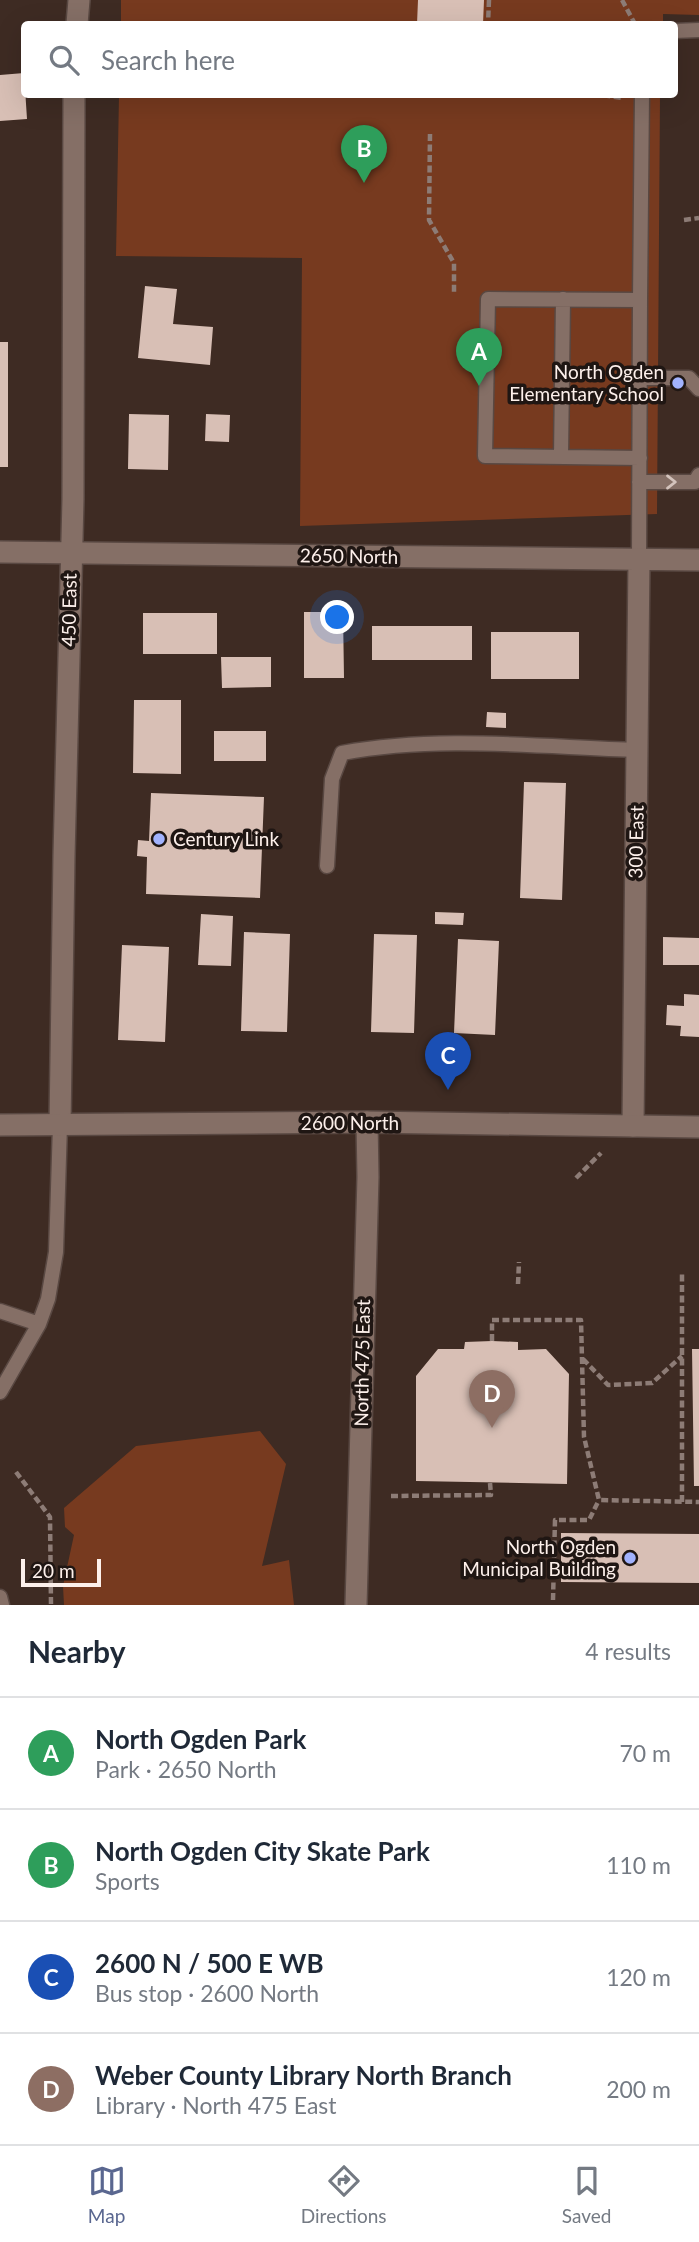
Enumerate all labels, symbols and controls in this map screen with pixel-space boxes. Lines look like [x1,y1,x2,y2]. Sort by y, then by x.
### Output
search box [21,21,678,98]
icon: search [45,41,83,79]
text: Search here [101,44,235,76]
pin: B [341,125,387,183]
pin: A [456,328,502,386]
place label: North Ogden Elementary School [509,360,664,405]
marker: North Ogden Elementary School [670,375,686,391]
one-way arrow [666,474,677,490]
street label: 2650 North [300,543,398,568]
street label: 450 East [56,573,81,647]
your location [320,600,354,634]
street label: 300 East [623,805,648,879]
place label: Century Link [173,827,279,850]
marker: Century Link [151,831,167,847]
pin: C [425,1032,471,1090]
street label: 2600 North [301,1111,399,1134]
street label: North 475 East [349,1299,374,1427]
pin: D [469,1370,515,1428]
place label: North Ogden Municipal Building [462,1535,616,1580]
marker: North Ogden Municipal Building [622,1550,638,1566]
scale bar [21,1556,102,1588]
text: 20 m [32,1559,75,1582]
text: Nearby [28,1633,126,1669]
text: 4 results [585,1637,671,1665]
text: North Ogden Park [95,1723,306,1755]
text: A [43,1739,59,1767]
text: 70 m [620,1739,671,1767]
text: Park · 2650 North [95,1755,277,1783]
text: North Ogden City Skate Park [95,1835,430,1867]
text: B [43,1851,59,1879]
text: 110 m [606,1851,671,1879]
text: Sports [95,1867,160,1895]
text: 2600 N / 500 E WB [95,1947,324,1979]
text: C [43,1963,59,1991]
text: 120 m [606,1963,671,1991]
text: Bus stop · 2600 North [95,1979,319,2007]
text: Weber County Library North Branch [95,2059,512,2091]
text: D [42,2075,60,2103]
text: 200 m [606,2075,671,2103]
text: Library · North 475 East [95,2091,337,2119]
tab: Map [88,2162,126,2227]
tab: Directions [301,2162,387,2227]
tab: Saved [562,2162,611,2227]

